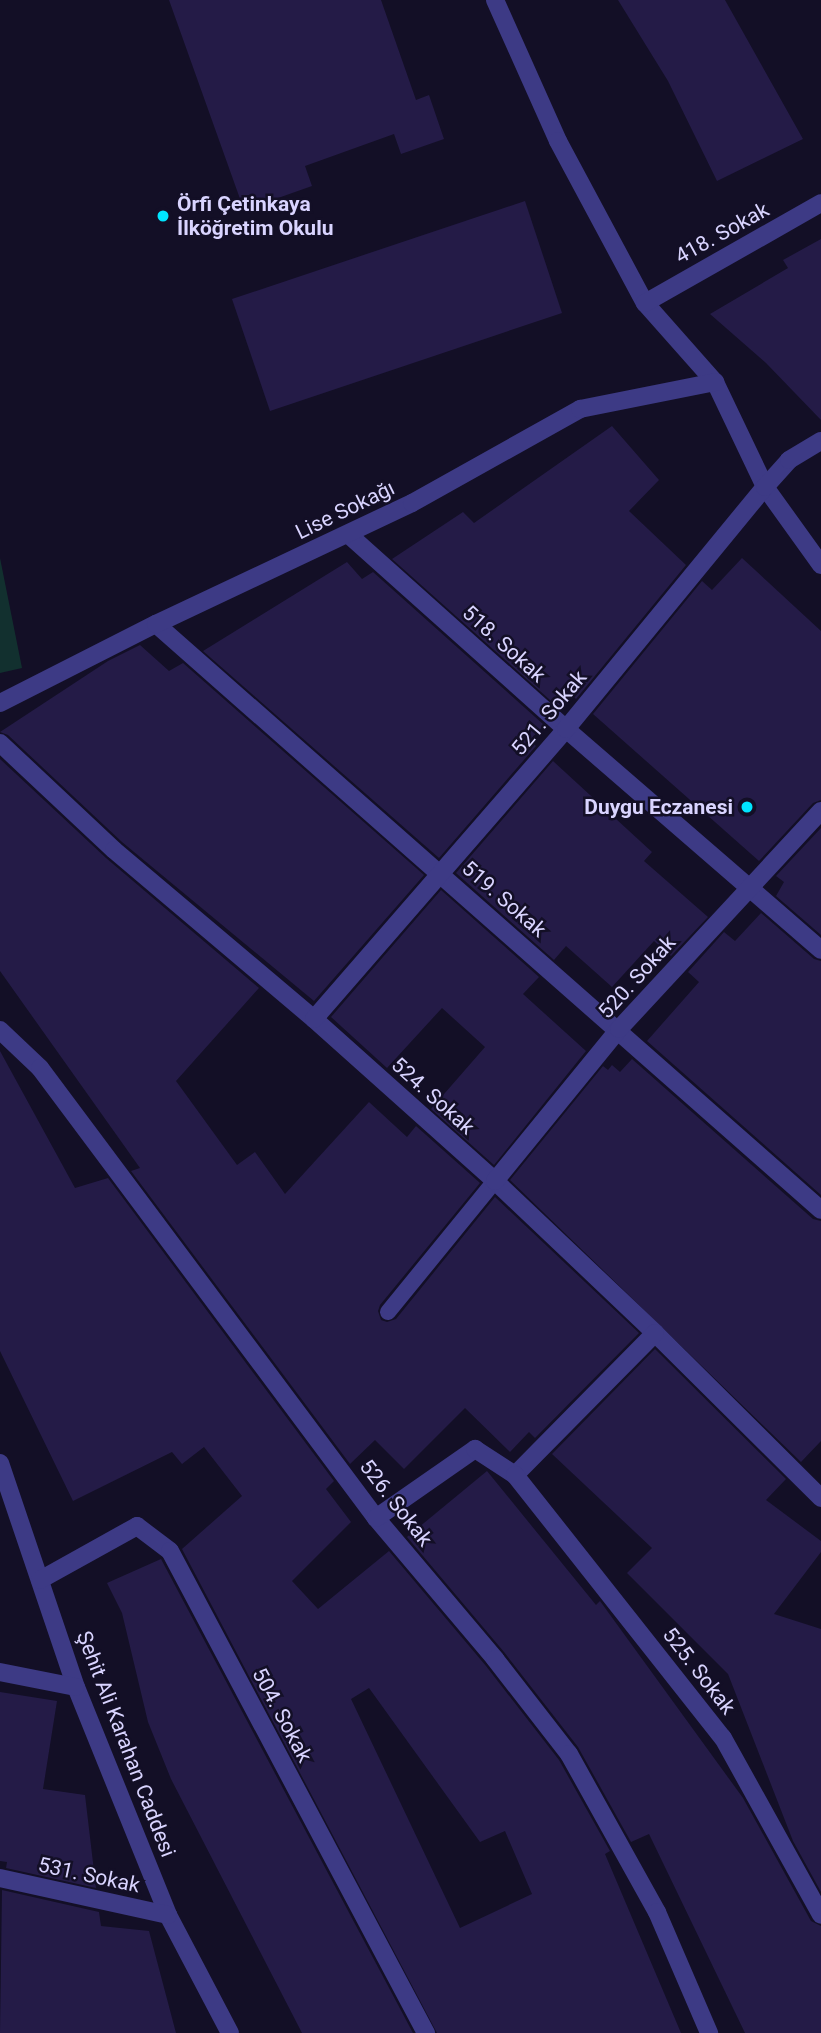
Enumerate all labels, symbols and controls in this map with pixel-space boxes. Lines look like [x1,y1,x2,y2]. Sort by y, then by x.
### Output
place label: Örfi Çetinkaya İlköğretim Okulu [177,191,333,241]
street label: 418. Sokak [671,197,773,269]
marker: Örfi Çetinkaya İlköğretim Okulu [155,208,171,224]
street label: Lise Sokağı [291,475,399,545]
street label: 518. Sokak [457,600,551,688]
street label: 521. Sokak [506,665,592,761]
place label: Duygu Eczanesi [584,794,733,820]
marker: Duygu Eczanesi [739,799,755,815]
street label: 519. Sokak [457,856,551,942]
street label: 520. Sokak [593,930,681,1024]
street label: 524. Sokak [386,1052,480,1140]
street label: 526. Sokak [354,1455,438,1551]
street label: 525. Sokak [657,1623,741,1719]
street label: Şehit Ali Karahan Caddesi [71,1628,181,1860]
street label: 504. Sokak [247,1663,317,1767]
street label: 531. Sokak [36,1852,142,1898]

